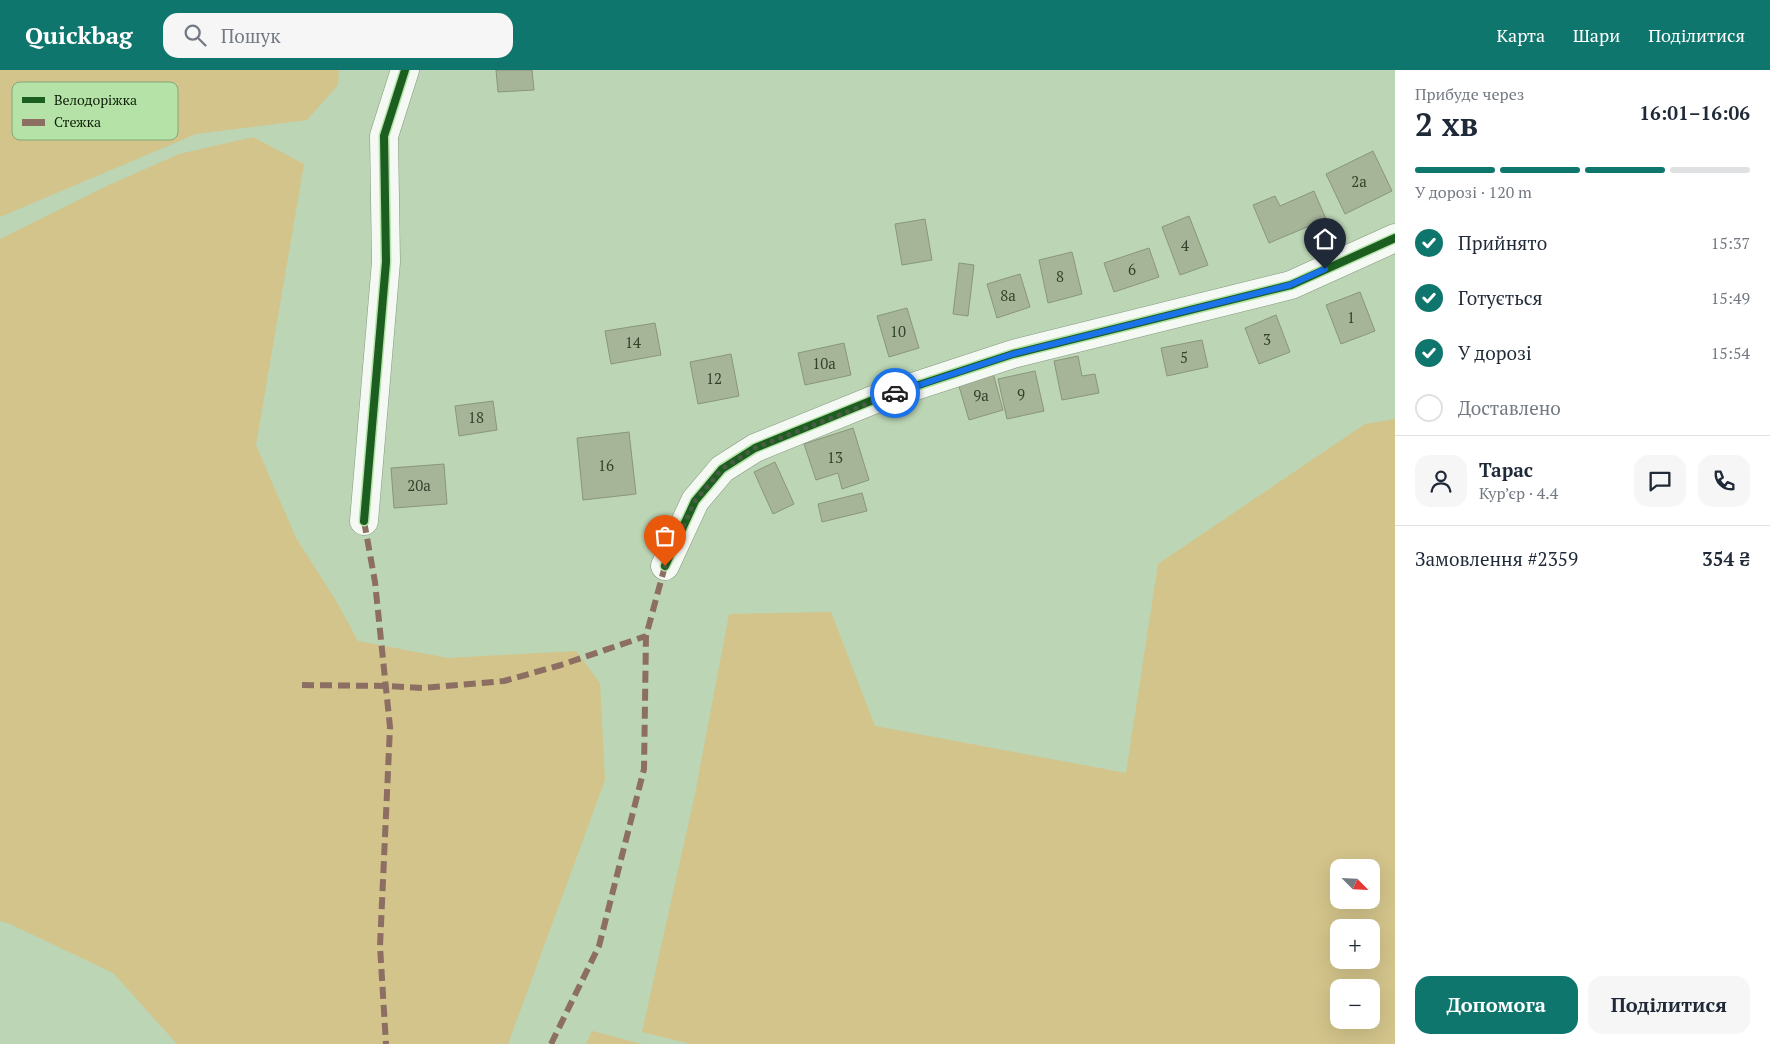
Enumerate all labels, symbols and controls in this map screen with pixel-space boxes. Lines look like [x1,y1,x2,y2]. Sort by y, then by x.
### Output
search box [163,13,513,58]
text: Quickbag [25,19,133,51]
icon: search [181,21,209,49]
text: Пошук [221,23,280,48]
text: Карта [1496,23,1545,47]
text: Шари [1573,23,1620,47]
text: Поділитися [1648,23,1745,47]
legend [12,82,178,140]
text: Прибуде через [1415,83,1524,105]
text: Велодоріжка [54,90,137,109]
text: 16:01–16:06 [1639,100,1750,125]
text: 2 хв [1415,103,1478,145]
text: Стежка [54,112,101,131]
house number: 2а [1351,171,1367,191]
text: У дорозі · 120 m [1415,181,1532,203]
pin [1304,218,1346,269]
icon: home [1311,225,1339,253]
icon: check [1415,229,1443,257]
text: Прийнято [1458,230,1547,255]
text: 15:37 [1711,232,1750,254]
house number: 4 [1181,235,1189,255]
house number: 6 [1128,259,1136,279]
house number: 8 [1056,266,1064,286]
icon: check [1415,284,1443,312]
house number: 8а [1000,285,1016,305]
text: Готується [1458,285,1543,310]
text: 15:49 [1711,287,1750,309]
house number: 1 [1347,307,1355,327]
house number: 10 [890,321,906,341]
house number: 3 [1263,329,1271,349]
house number: 14 [625,332,641,352]
icon: check [1415,339,1443,367]
text: У дорозі [1458,340,1532,365]
text: 15:54 [1711,342,1750,364]
house number: 5 [1180,347,1188,367]
house number: 10а [812,353,836,373]
house number: 12 [706,368,722,388]
courier [870,368,920,418]
icon: car [881,379,909,407]
house number: 9 [1017,384,1025,404]
house number: 9а [973,385,989,405]
text: Доставлено [1458,395,1561,420]
house number: 18 [468,407,484,427]
house number: 13 [827,447,843,467]
house number: 16 [598,455,614,475]
button: person [1415,455,1467,507]
button: chat [1634,455,1686,507]
button: phone [1698,455,1750,507]
text: Тарас [1479,457,1533,482]
house number: 20а [407,475,431,495]
text: Кур’єр · 4.4 [1479,482,1558,504]
pin [644,515,686,566]
icon: bag [651,522,679,550]
text: Замовлення #2359 [1415,546,1578,571]
text: 354 ₴ [1702,546,1750,571]
north arrow [1330,859,1380,909]
map controls [1330,859,1380,1029]
button: + [1330,919,1380,969]
button: Допомога [1415,976,1578,1034]
button: Поділитися [1588,976,1750,1034]
button: − [1330,979,1380,1029]

